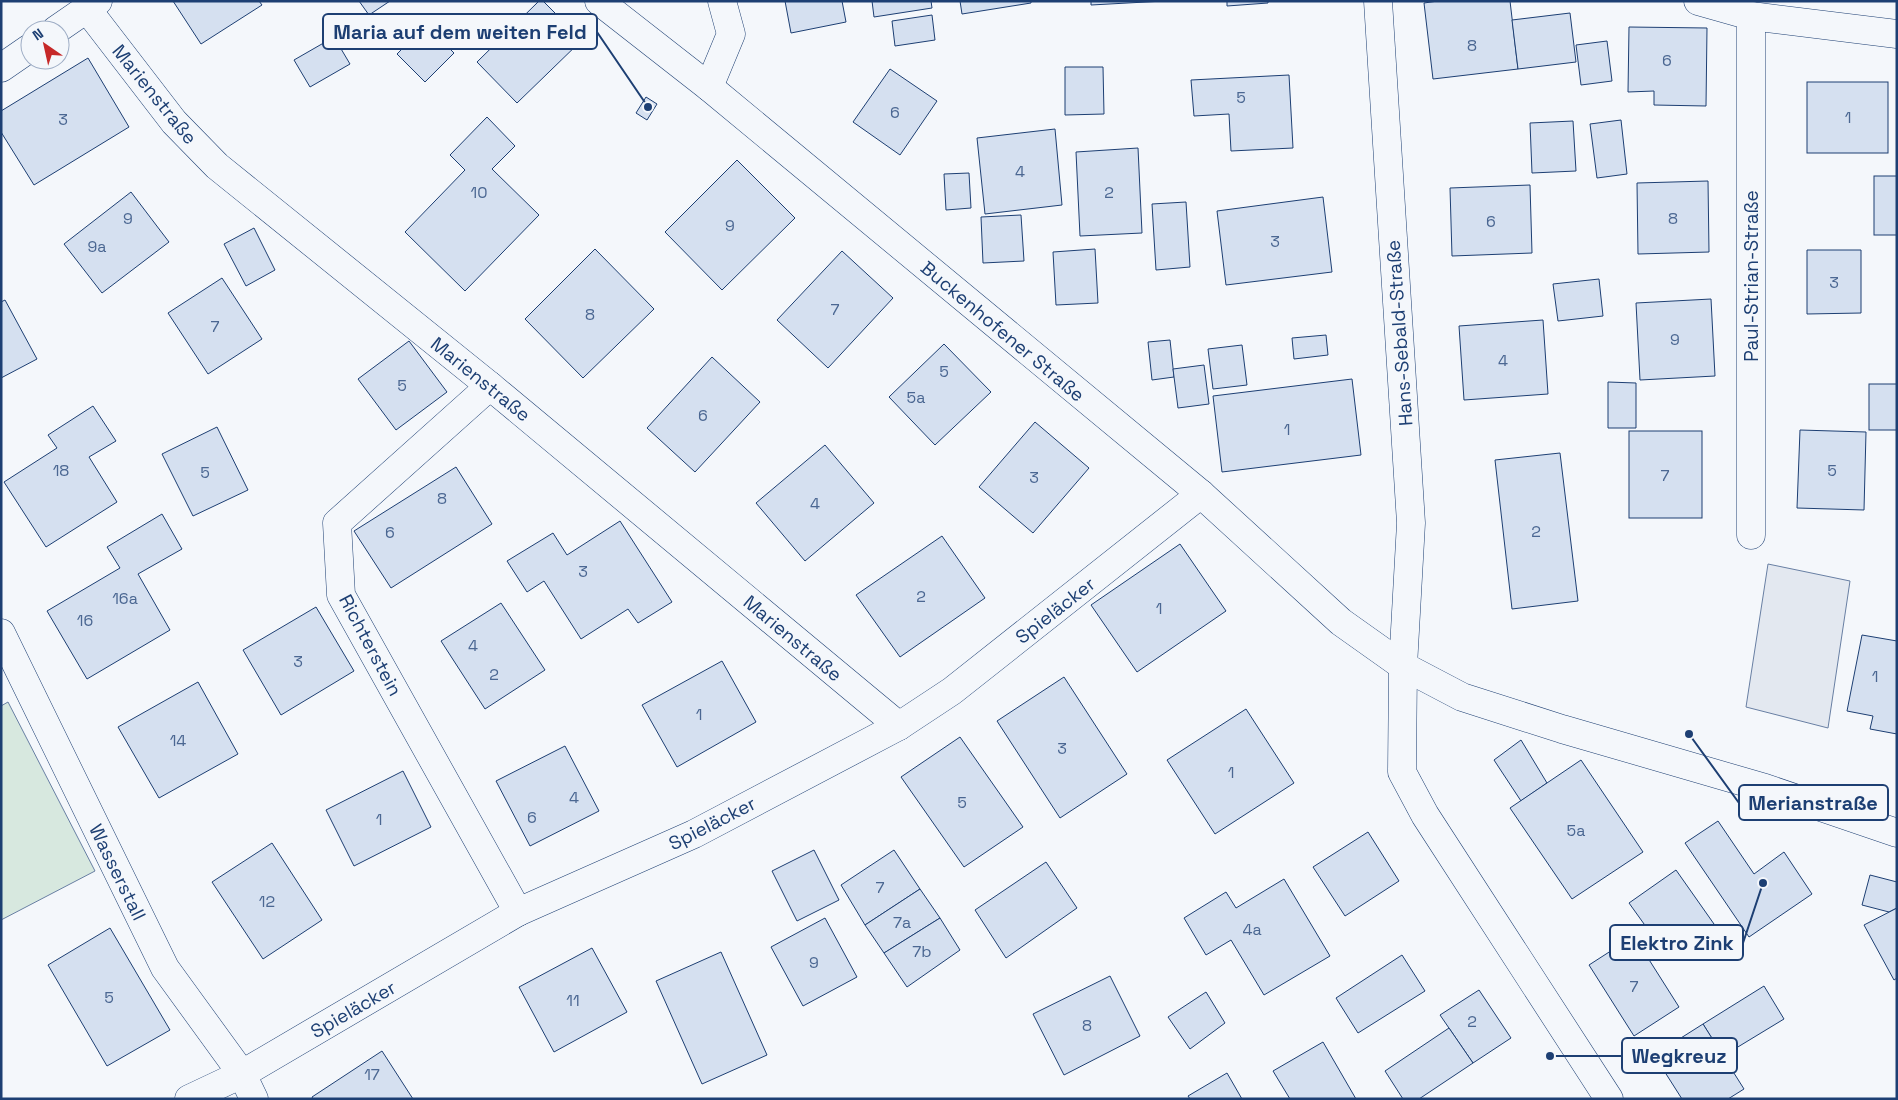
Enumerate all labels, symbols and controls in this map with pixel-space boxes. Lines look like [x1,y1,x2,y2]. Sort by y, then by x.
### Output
callout: Maria auf dem weiten Feld [323,14,597,49]
text: Maria auf dem weiten Feld [333,19,587,45]
north arrow [20,20,70,70]
text: N [29,24,47,44]
house number: 8 [1467,35,1477,56]
street label: Marienstraße [107,39,203,149]
house number: 6 [1662,50,1672,71]
house number: 5 [1236,87,1246,108]
house number: 6 [890,102,900,123]
house number: 1 [1845,107,1851,128]
house number: 3 [58,109,68,130]
house number: 4 [1015,161,1025,182]
house number: 10 [471,182,487,203]
house number: 2 [1104,182,1114,203]
street label: Paul-Strian-Straße [1739,190,1764,362]
house number: 9 [123,208,133,229]
house number: 8 [1668,208,1678,229]
house number: 6 [1486,211,1496,232]
house number: 9 [725,215,735,236]
house number: 3 [1270,231,1280,252]
house number: 9a [88,236,107,257]
street label: Hans-Sebald-Straße [1381,239,1418,427]
street label: Buckenhofener Straße [915,255,1090,407]
house number: 3 [1829,272,1839,293]
house number: 7 [830,299,840,320]
house number: 8 [585,304,595,325]
house number: 7 [210,316,220,337]
house number: 9 [1670,329,1680,350]
street label: Marienstraße [426,331,536,427]
house number: 4 [1498,350,1508,371]
house number: 5 [939,361,949,382]
house number: 5 [397,375,407,396]
house number: 5a [907,387,925,408]
house number: 6 [698,405,708,426]
house number: 1 [1284,419,1290,440]
house number: 18 [53,460,69,481]
house number: 5 [1827,460,1837,481]
house number: 5 [200,462,210,483]
house number: 7 [1660,465,1670,486]
house number: 3 [1029,467,1039,488]
house number: 8 [437,488,447,509]
house number: 4 [810,493,820,514]
house number: 2 [1531,521,1541,542]
house number: 6 [385,522,395,543]
house number: 3 [578,561,588,582]
street label: Spieläcker [1010,571,1100,649]
house number: 2 [916,586,926,607]
house number: 16a [112,588,138,609]
street label: Richterstein [333,590,408,700]
street label: Marienstraße [738,590,847,687]
house number: 1 [1156,598,1162,619]
house number: 16 [77,610,93,631]
house number: 4 [468,635,478,656]
house number: 3 [293,651,303,672]
house number: 2 [489,664,499,685]
house number: 1 [1872,666,1878,687]
house number: 1 [696,704,702,725]
house number: 14 [170,730,186,751]
house number: 3 [1057,738,1067,759]
house number: 1 [1228,762,1234,783]
callout: Merianstraße [1739,785,1888,820]
house number: 4 [569,787,579,808]
text: Merianstraße [1748,790,1878,816]
street label: Spieläcker [664,791,760,856]
house number: 5 [957,792,967,813]
house number: 6 [527,807,537,828]
house number: 1 [376,809,382,830]
street label: Wasserstall [83,820,152,925]
house number: 5a [1567,820,1585,841]
house number: 7 [875,877,885,898]
house number: 12 [259,891,275,912]
house number: 7a [893,912,911,933]
house number: 4a [1242,919,1262,940]
callout: Elektro Zink [1610,925,1743,960]
text: Elektro Zink [1620,930,1734,956]
house number: 7b [912,941,932,962]
house number: 9 [809,952,819,973]
street label: Spieläcker [306,975,400,1044]
house number: 7 [1629,976,1639,997]
house number: 5 [104,987,114,1008]
house number: 11 [566,990,580,1011]
house number: 2 [1467,1011,1477,1032]
house number: 8 [1082,1015,1092,1036]
callout: Wegkreuz [1622,1038,1737,1073]
text: Wegkreuz [1631,1043,1727,1069]
house number: 17 [364,1064,380,1085]

